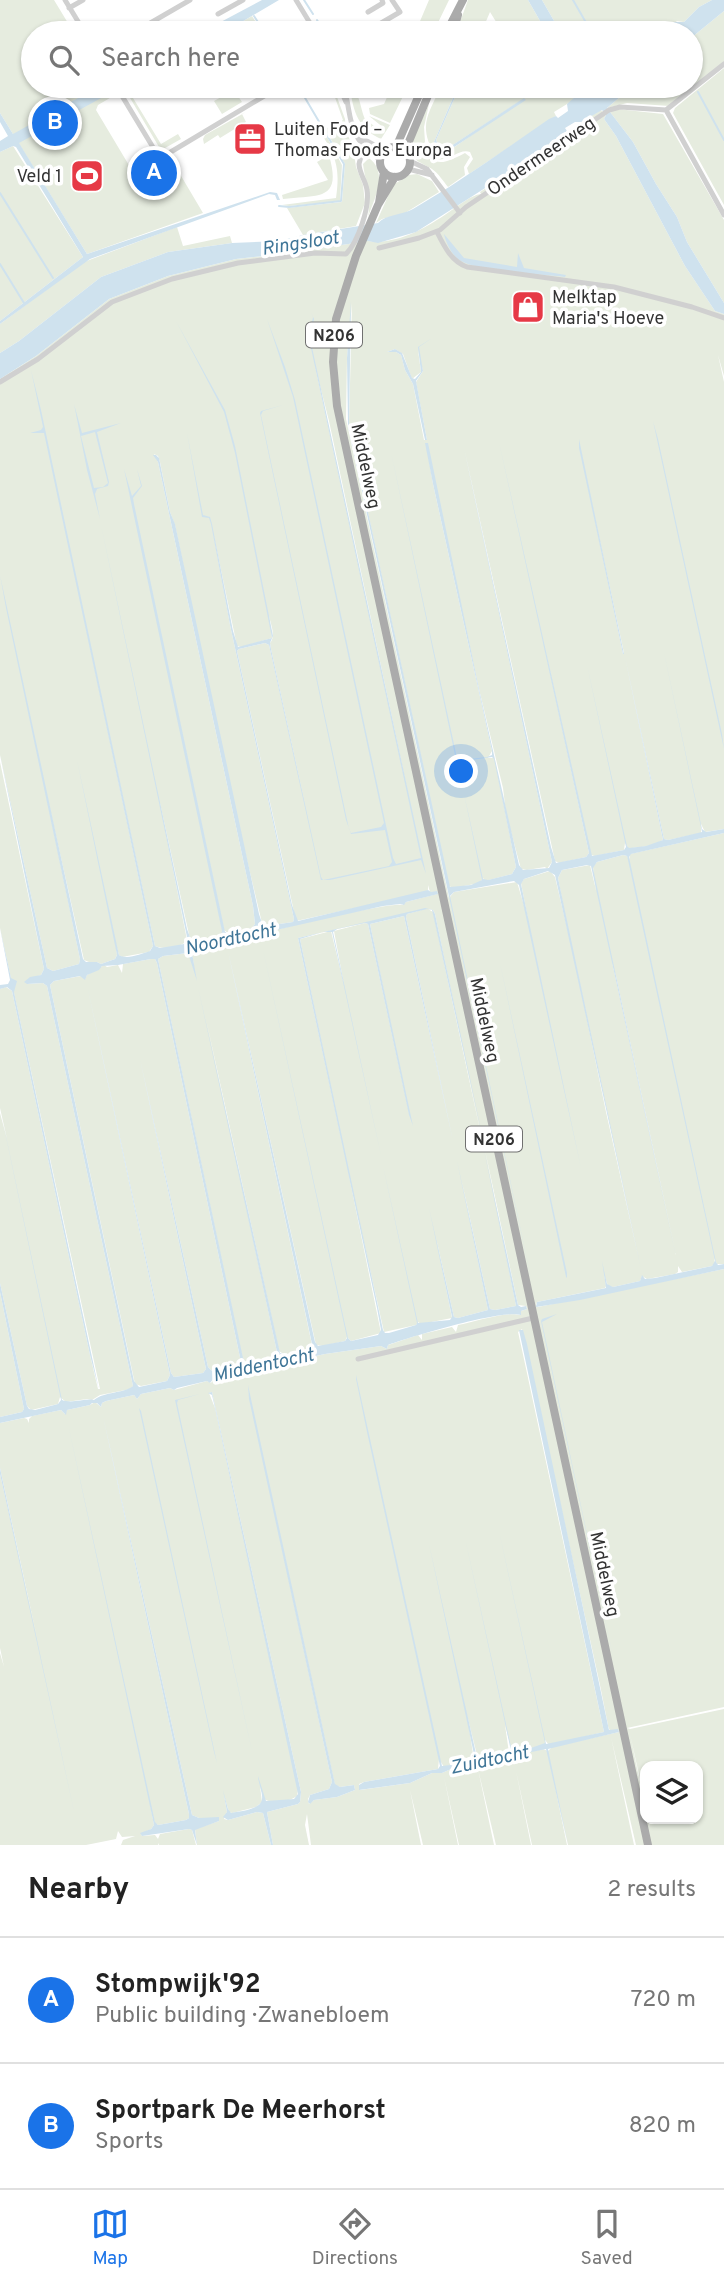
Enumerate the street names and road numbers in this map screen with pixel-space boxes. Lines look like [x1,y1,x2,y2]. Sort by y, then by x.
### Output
street label: Ondermeerweg [483,113,600,202]
road number: N206 [306,322,362,348]
street label: Middelweg [344,422,385,511]
street label: Middelweg [463,976,504,1065]
road number: N206 [466,1126,522,1152]
street label: Middelweg [583,1530,624,1619]

